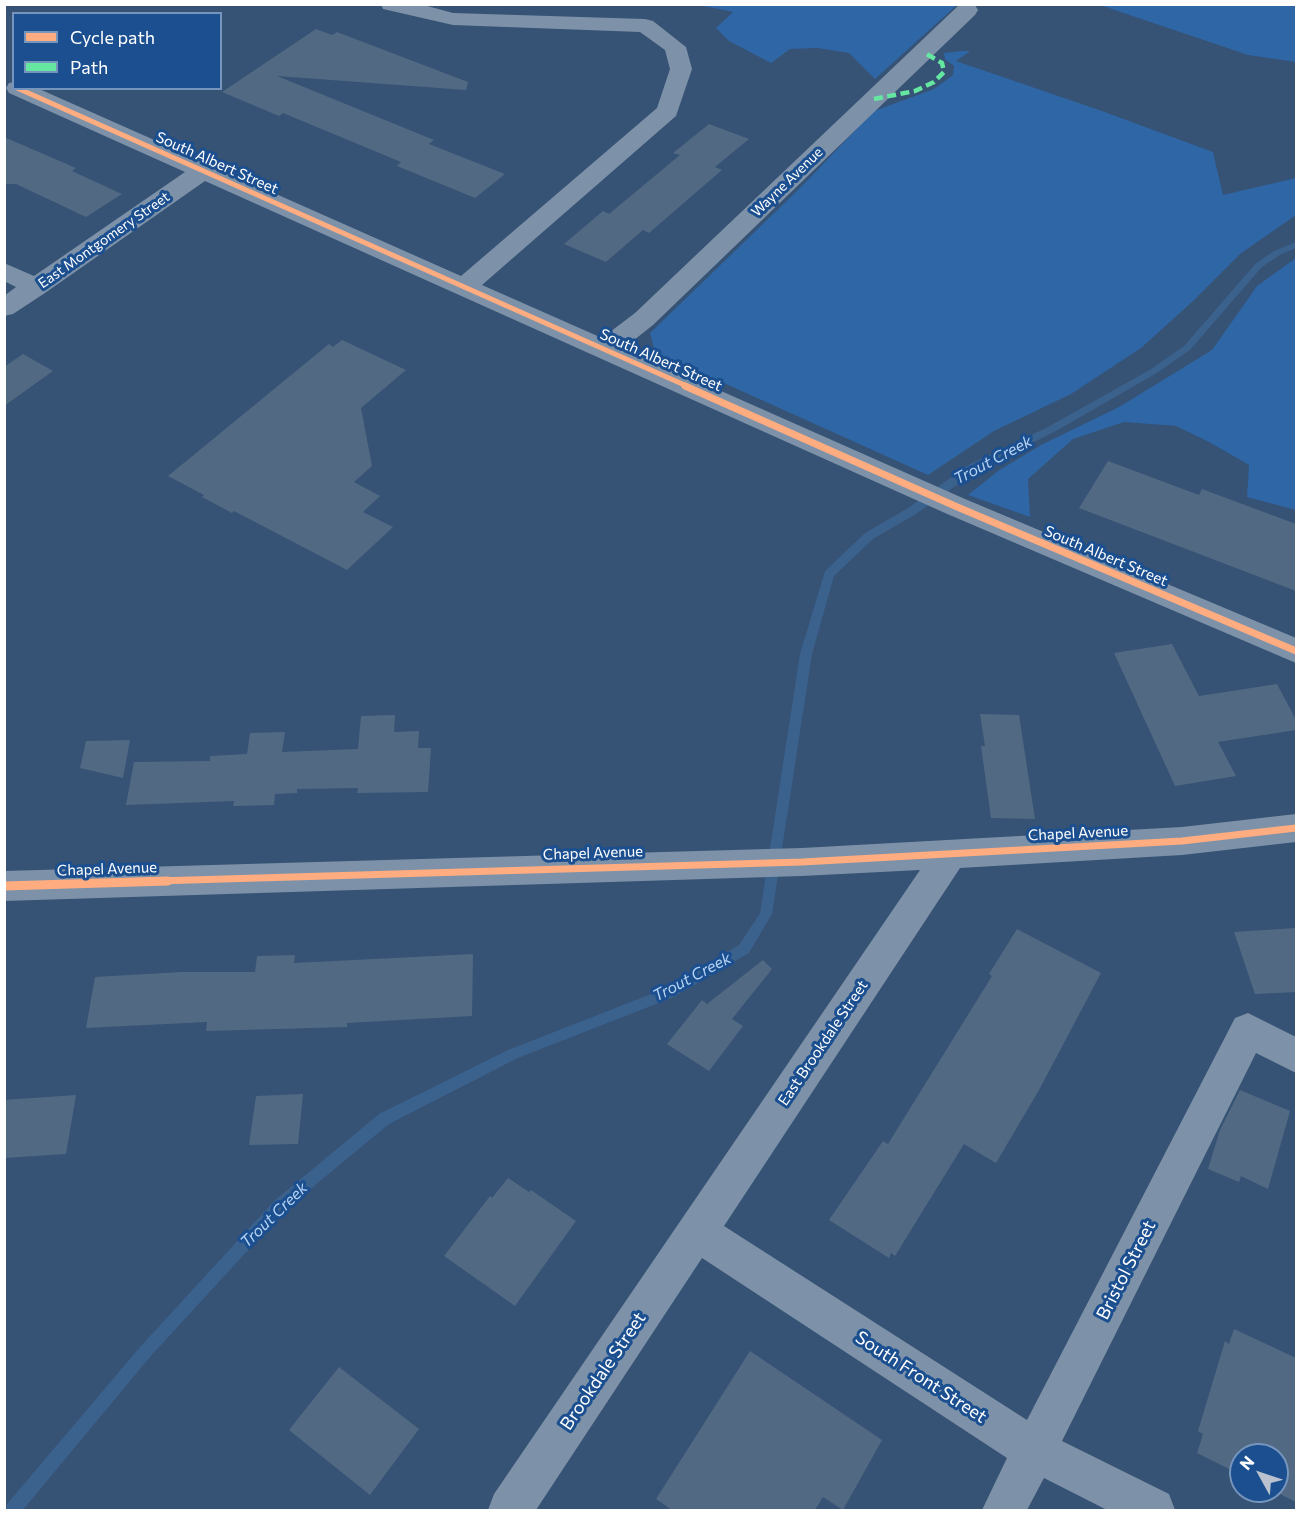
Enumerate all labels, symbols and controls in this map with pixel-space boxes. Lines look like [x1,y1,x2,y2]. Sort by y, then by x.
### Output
legend [12,12,222,90]
text: Cycle path [70,26,155,48]
text: Path [70,56,108,78]
street label: South Albert Street [153,128,281,198]
street label: Wayne Avenue [748,144,826,220]
street label: East Montgomery Street [35,188,173,292]
street label: South Albert Street [597,325,725,395]
water label: Trout Creek [951,431,1035,489]
street label: South Albert Street [1042,522,1170,590]
street label: Chapel Avenue [1028,821,1128,845]
street label: Chapel Avenue [543,842,643,864]
street label: Chapel Avenue [57,858,157,880]
water label: Trout Creek [650,948,734,1006]
street label: East Brookdale Street [774,977,872,1109]
water label: Trout Creek [236,1178,312,1252]
street label: Bristol Street [1092,1217,1160,1323]
street label: Brookdale Street [556,1308,650,1434]
street label: South Front Street [851,1326,991,1428]
north arrow [1229,1443,1289,1503]
text: N [1235,1452,1257,1473]

